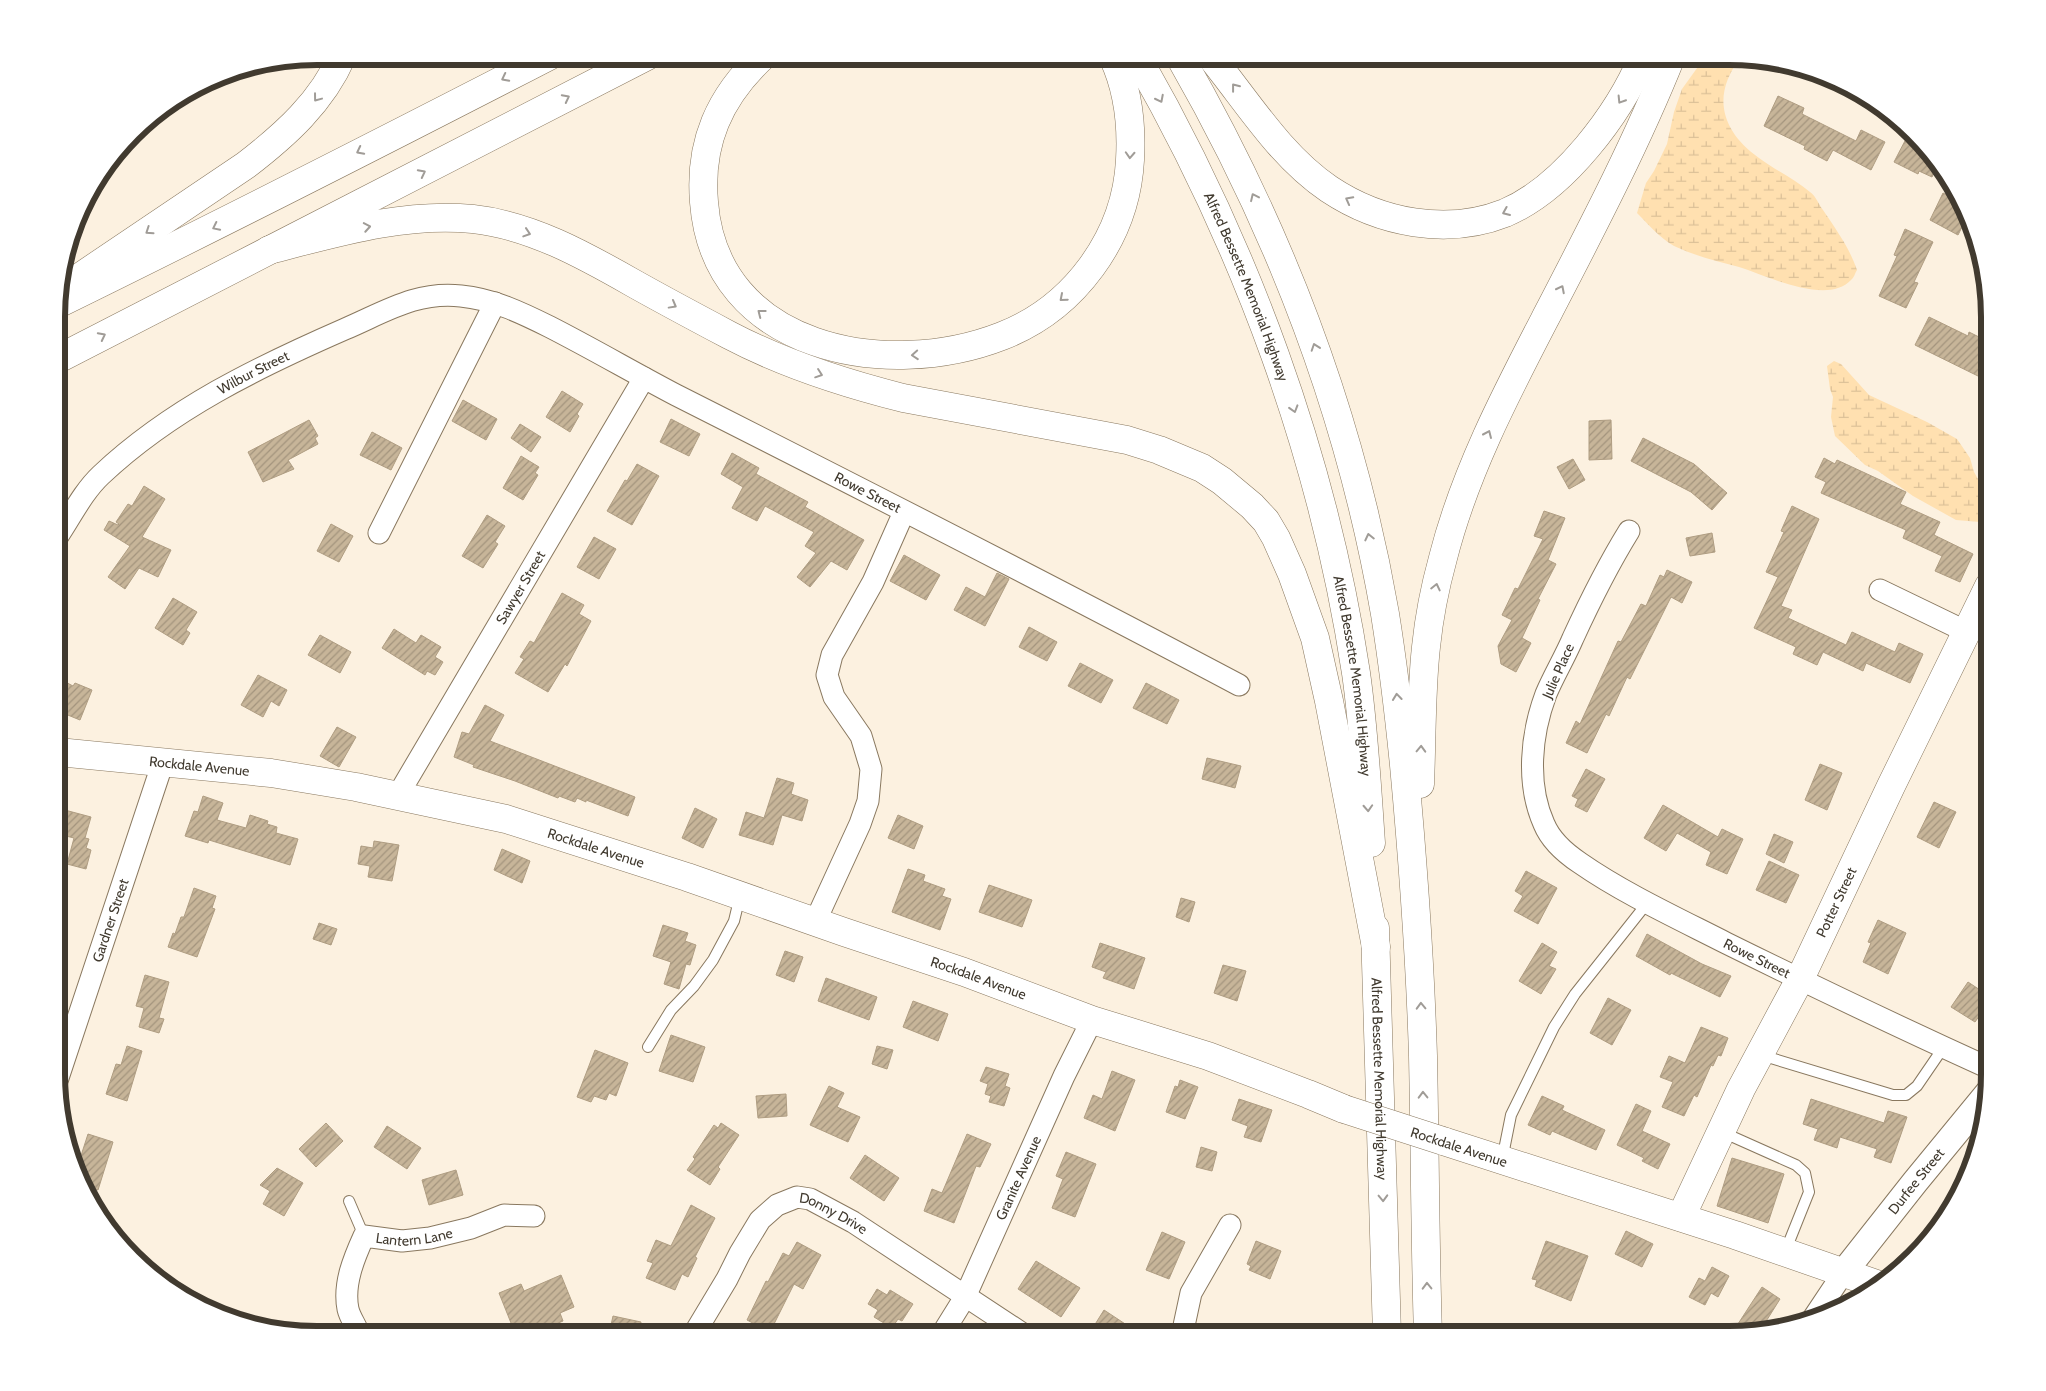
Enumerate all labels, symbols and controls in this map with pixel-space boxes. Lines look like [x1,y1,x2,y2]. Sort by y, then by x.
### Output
one-way arrow [502,72,511,82]
one-way arrow [1232,83,1241,93]
one-way arrow [314,92,322,101]
one-way arrow [561,94,570,104]
one-way arrow [1154,94,1164,103]
one-way arrow [1617,95,1627,104]
one-way arrow [356,145,365,155]
one-way arrow [1125,152,1136,160]
one-way arrow [416,169,425,179]
street label: Alfred Bessette Memorial Highway [1200,189,1293,384]
one-way arrow [1250,193,1260,202]
one-way arrow [1346,197,1355,207]
one-way arrow [1502,205,1511,216]
one-way arrow [212,221,221,231]
one-way arrow [363,222,372,232]
one-way arrow [145,225,155,234]
one-way arrow [523,227,531,237]
one-way arrow [1555,285,1565,294]
one-way arrow [1060,292,1069,301]
one-way arrow [667,299,676,309]
one-way arrow [757,310,767,319]
one-way arrow [97,332,106,342]
one-way arrow [1311,343,1321,352]
street label: Wilbur Street [214,346,292,398]
one-way arrow [910,349,918,360]
one-way arrow [815,368,823,378]
one-way arrow [1288,404,1298,413]
one-way arrow [1482,430,1492,439]
street label: Rowe Street [831,468,904,517]
one-way arrow [1364,533,1375,542]
street label: Sawyer Street [492,547,549,628]
street label: Alfred Bessette Memorial Highway [1329,574,1375,777]
one-way arrow [1430,583,1441,592]
street label: Julie Place [1537,641,1578,702]
one-way arrow [1392,693,1403,701]
one-way arrow [1416,745,1426,752]
street label: Rockdale Avenue [148,752,250,780]
one-way arrow [1363,805,1374,813]
street label: Rockdale Avenue [545,824,647,872]
street label: Potter Street [1812,864,1861,940]
street label: Gardner Street [88,876,133,964]
street label: Rowe Street [1720,934,1793,982]
street label: Rockdale Avenue [928,952,1029,1004]
street label: Alfred Bessette Memorial Highway [1367,977,1391,1180]
one-way arrow [1415,1002,1426,1010]
one-way arrow [1418,1091,1429,1099]
street label: Rockdale Avenue [1408,1123,1510,1171]
street label: Granite Avenue [992,1133,1045,1223]
street label: Durfee Street [1884,1144,1948,1218]
street label: Donny Drive [798,1188,871,1238]
one-way arrow [1377,1194,1388,1202]
street label: Lantern Lane [375,1224,454,1250]
one-way arrow [1422,1282,1432,1290]

